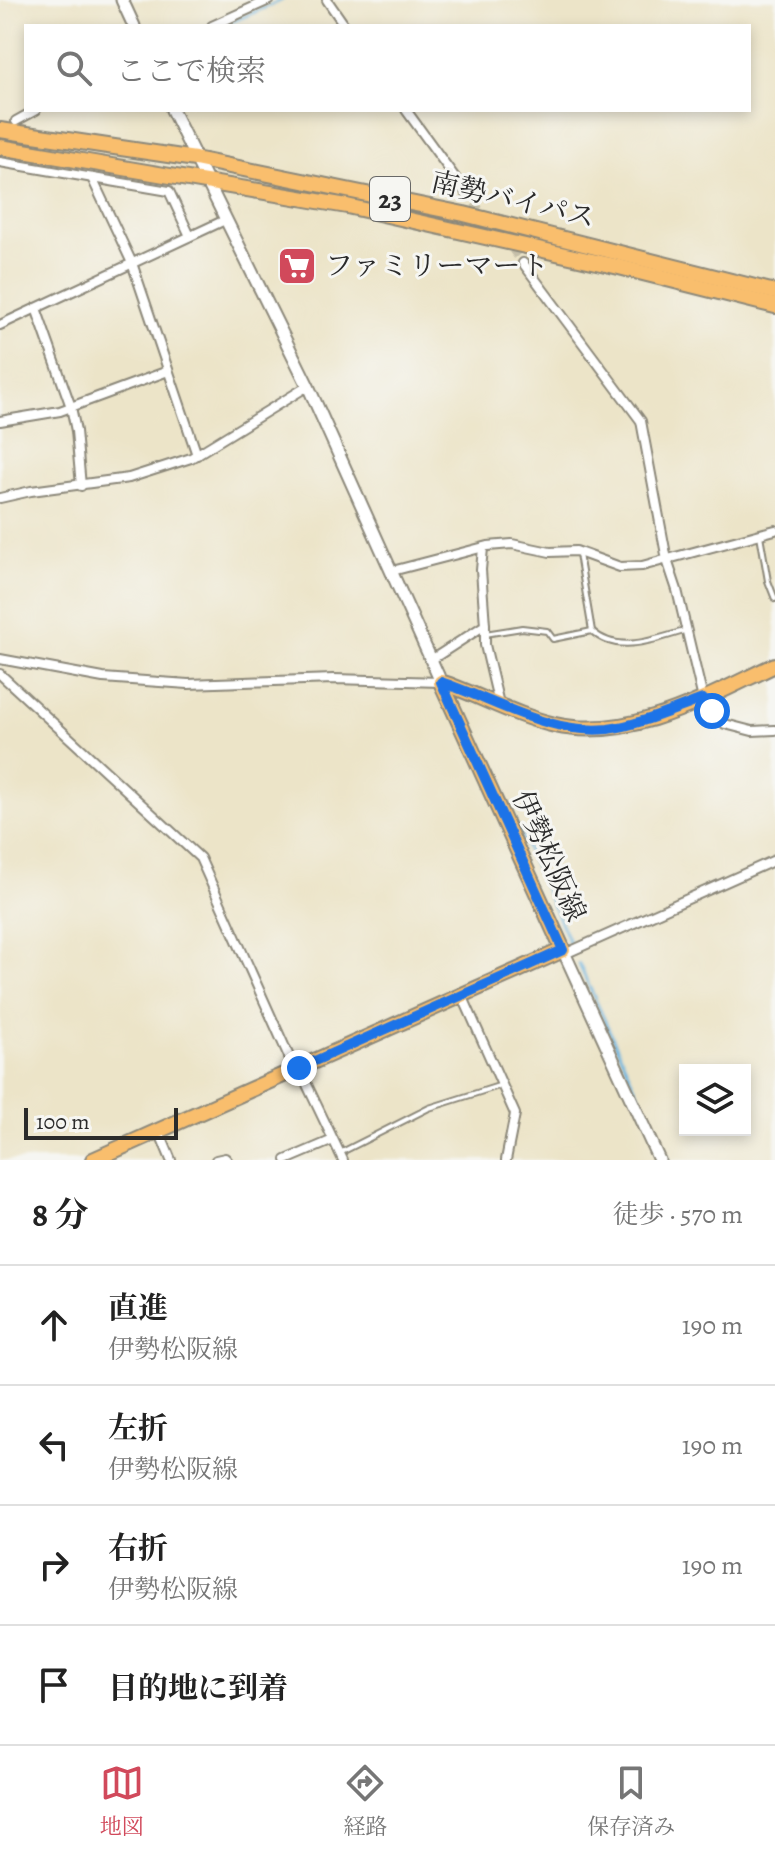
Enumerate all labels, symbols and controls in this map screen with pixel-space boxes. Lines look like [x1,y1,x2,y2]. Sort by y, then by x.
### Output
search box [24,24,751,112]
icon: search [52,46,96,90]
text: ここで検索 [116,51,266,91]
street label: 南勢バイパス [427,163,599,237]
road number: 23 [370,177,410,221]
supermarket icon: ファミリーマート [276,245,318,287]
place label: ファミリーマート [325,247,548,285]
route start [694,693,730,729]
street label: 伊勢松阪線 [503,784,595,928]
route end [281,1050,317,1086]
map controls [679,1064,751,1136]
button: layers [679,1064,751,1136]
scale bar [24,1104,178,1140]
text: 100 m [36,1107,90,1137]
text: 8 分 [32,1191,88,1238]
text: 徒歩 · 570 m [613,1197,743,1232]
text: 直進 [108,1288,168,1328]
icon: ahead [32,1303,76,1347]
text: 190 m [682,1308,743,1343]
text: 伊勢松阪線 [108,1332,238,1367]
text: 左折 [108,1408,168,1448]
icon: left [32,1423,76,1467]
text: 190 m [682,1428,743,1463]
text: 伊勢松阪線 [108,1452,238,1487]
text: 右折 [108,1528,168,1568]
icon: right [32,1543,76,1587]
text: 190 m [682,1548,743,1583]
text: 伊勢松阪線 [108,1572,238,1607]
icon: arrive [32,1663,76,1707]
text: 目的地に到着 [108,1668,288,1708]
tab: 地図 [100,1761,144,1842]
tab: 経路 [343,1761,387,1842]
tab: 保存済み [587,1761,675,1842]

